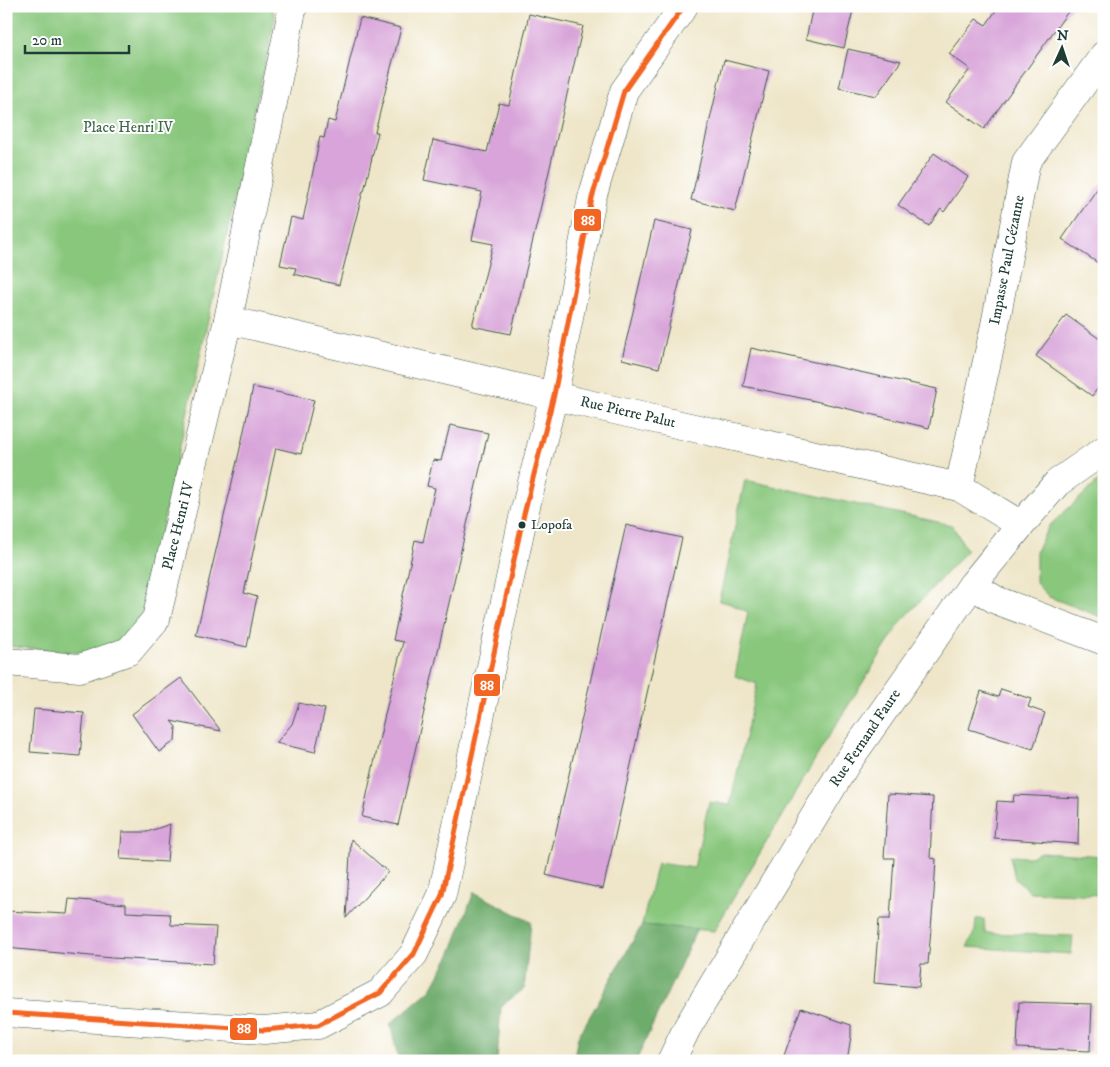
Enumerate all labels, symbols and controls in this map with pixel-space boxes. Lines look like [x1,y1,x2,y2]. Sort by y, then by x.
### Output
scale bar [25,22,129,54]
north arrow [1038,22,1088,72]
text: N [1056,27,1069,45]
text: 20 m [32,31,62,50]
park label: Place Henri IV [83,118,174,137]
street label: Impasse Paul Cézanne [985,194,1029,326]
line badge: 88 [573,208,602,232]
text: 88 [581,212,595,230]
street label: Rue Pierre Palut [578,392,678,432]
street label: Place Henri IV [158,479,198,572]
place label: Lopofa [531,516,572,534]
marker: Lopofa [517,520,527,530]
line badge: 88 [473,673,501,697]
text: 88 [480,677,494,695]
street label: Rue Fernand Faure [825,685,905,791]
line badge: 88 [229,1017,258,1041]
text: 88 [237,1020,251,1038]

